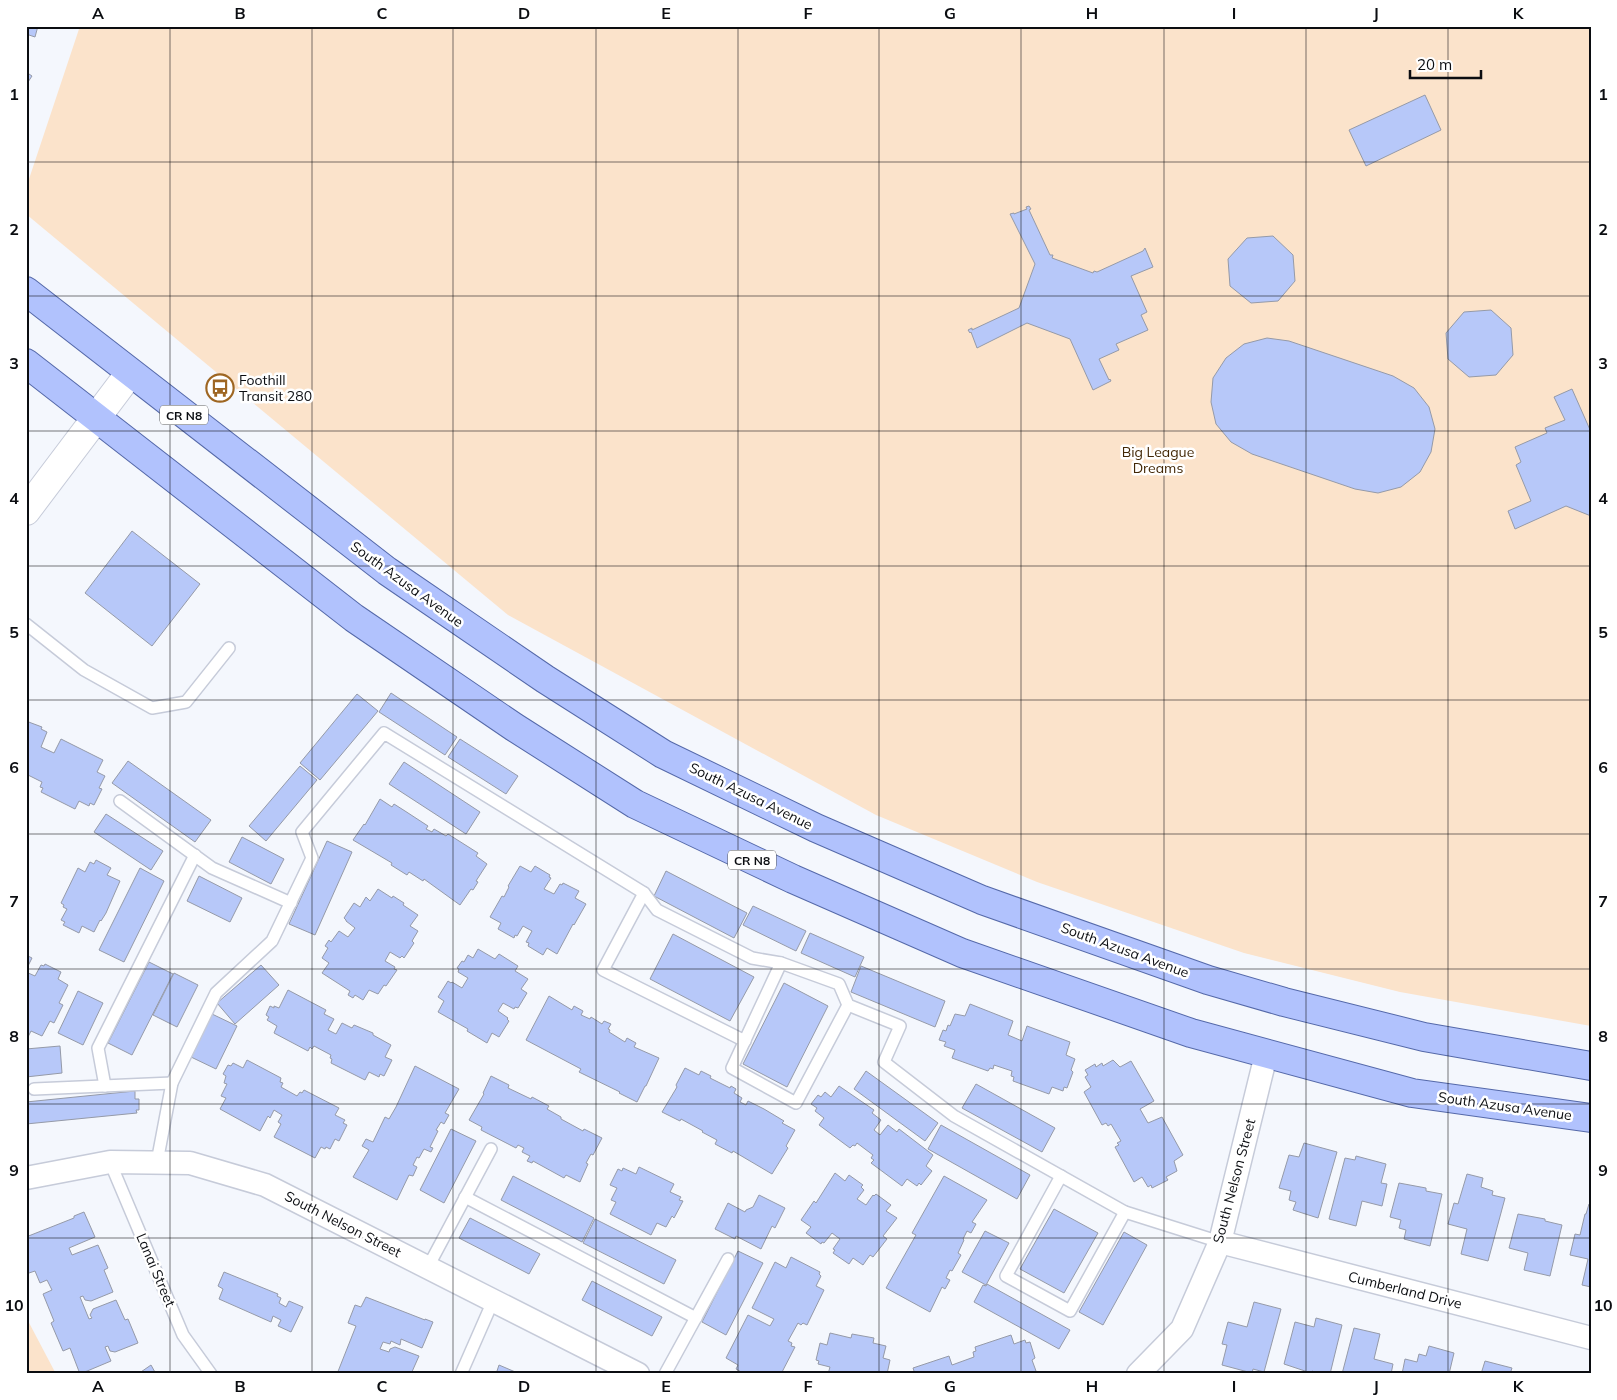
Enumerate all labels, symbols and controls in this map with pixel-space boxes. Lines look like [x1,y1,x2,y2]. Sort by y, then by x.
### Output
text: A [92,3,104,23]
text: B [234,3,246,23]
text: C [377,3,388,23]
text: D [518,3,530,23]
text: E [661,3,671,23]
text: F [803,3,813,23]
text: G [944,3,956,23]
text: H [1086,3,1098,23]
text: I [1232,3,1236,23]
text: J [1373,3,1379,23]
text: K [1513,3,1525,23]
scale bar [1410,48,1481,80]
text: 20 m [1417,55,1452,74]
text: 1 [9,84,19,104]
text: 1 [1598,84,1608,104]
text: 2 [9,219,19,239]
text: 2 [1598,219,1608,239]
text: 3 [9,353,19,373]
text: 3 [1598,353,1608,373]
place label: Foothill Transit 280 [239,371,312,405]
bus stop icon: Foothill Transit 280 [205,373,235,403]
road number: CR N8 [160,406,208,424]
park label: Big League Dreams [1122,443,1194,477]
text: 4 [9,488,19,508]
text: 4 [1598,488,1608,508]
street label: South Azusa Avenue [347,537,467,631]
text: 5 [9,622,19,642]
text: 5 [1598,622,1608,642]
text: 6 [9,757,19,777]
text: 6 [1598,757,1608,777]
street label: South Azusa Avenue [686,758,816,834]
road number: CR N8 [728,850,776,870]
text: 7 [9,891,19,911]
text: 7 [1598,891,1608,911]
street label: South Azusa Avenue [1059,918,1191,982]
text: 8 [9,1026,19,1046]
text: 8 [1598,1026,1608,1046]
street label: South Azusa Avenue [1437,1088,1573,1124]
street label: South Nelson Street [1209,1117,1259,1245]
text: 9 [9,1160,19,1180]
text: 9 [1598,1160,1608,1180]
street label: South Nelson Street [282,1187,404,1261]
street label: Lanai Street [132,1230,180,1310]
street label: Cumberland Drive [1346,1267,1464,1313]
text: 10 [4,1295,24,1315]
text: 10 [1593,1295,1613,1315]
text: A [92,1376,104,1396]
text: B [234,1376,246,1396]
text: C [377,1376,388,1396]
text: D [518,1376,530,1396]
text: E [661,1376,671,1396]
text: F [803,1376,813,1396]
text: G [944,1376,956,1396]
text: H [1086,1376,1098,1396]
text: I [1232,1376,1236,1396]
text: J [1373,1376,1379,1396]
text: K [1513,1376,1525,1396]

